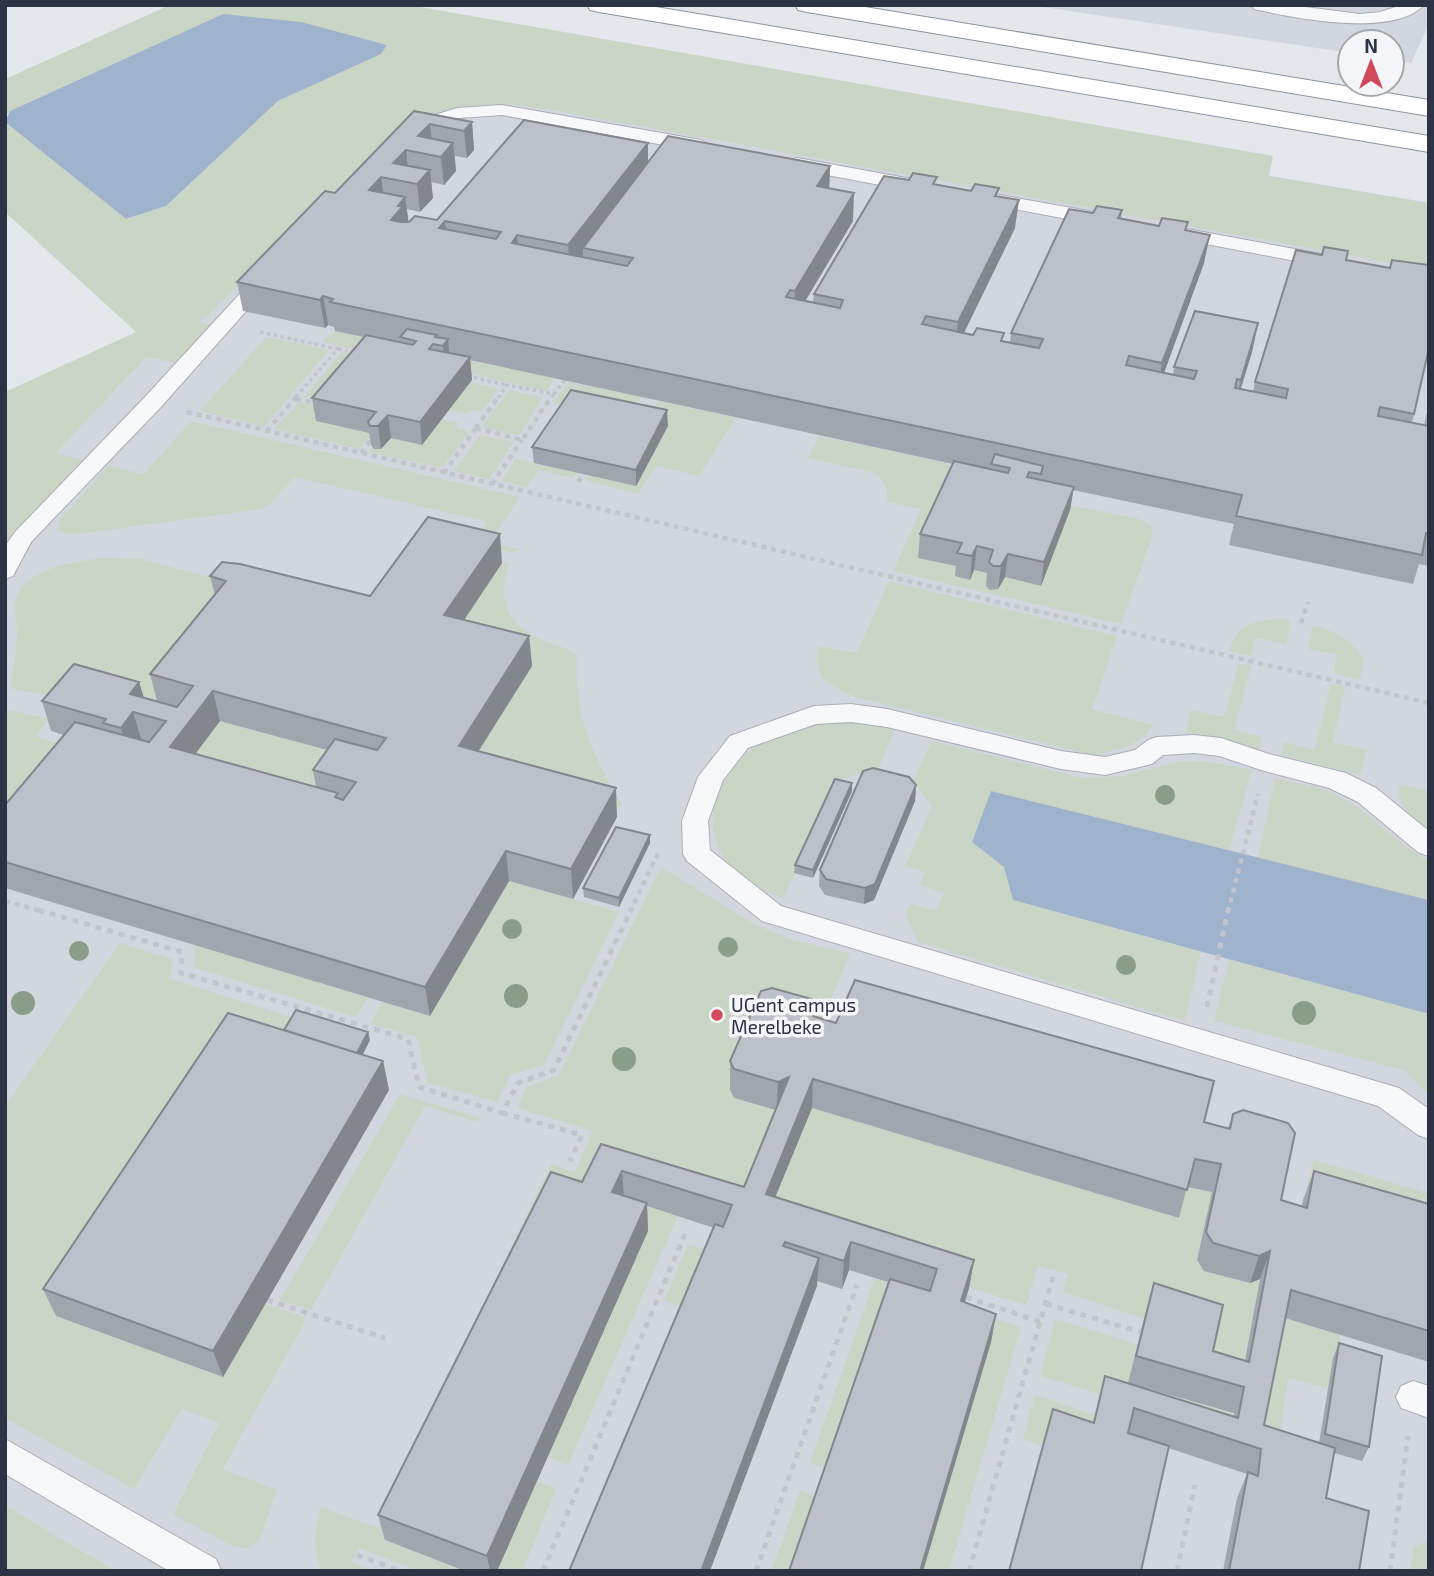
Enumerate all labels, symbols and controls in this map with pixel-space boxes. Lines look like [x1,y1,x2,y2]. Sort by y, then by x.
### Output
north arrow [1336,28,1406,98]
text: N [1364,34,1378,57]
place label: UGent campus Merelbeke [731,993,856,1038]
marker: UGent campus Merelbeke [709,1007,725,1023]

